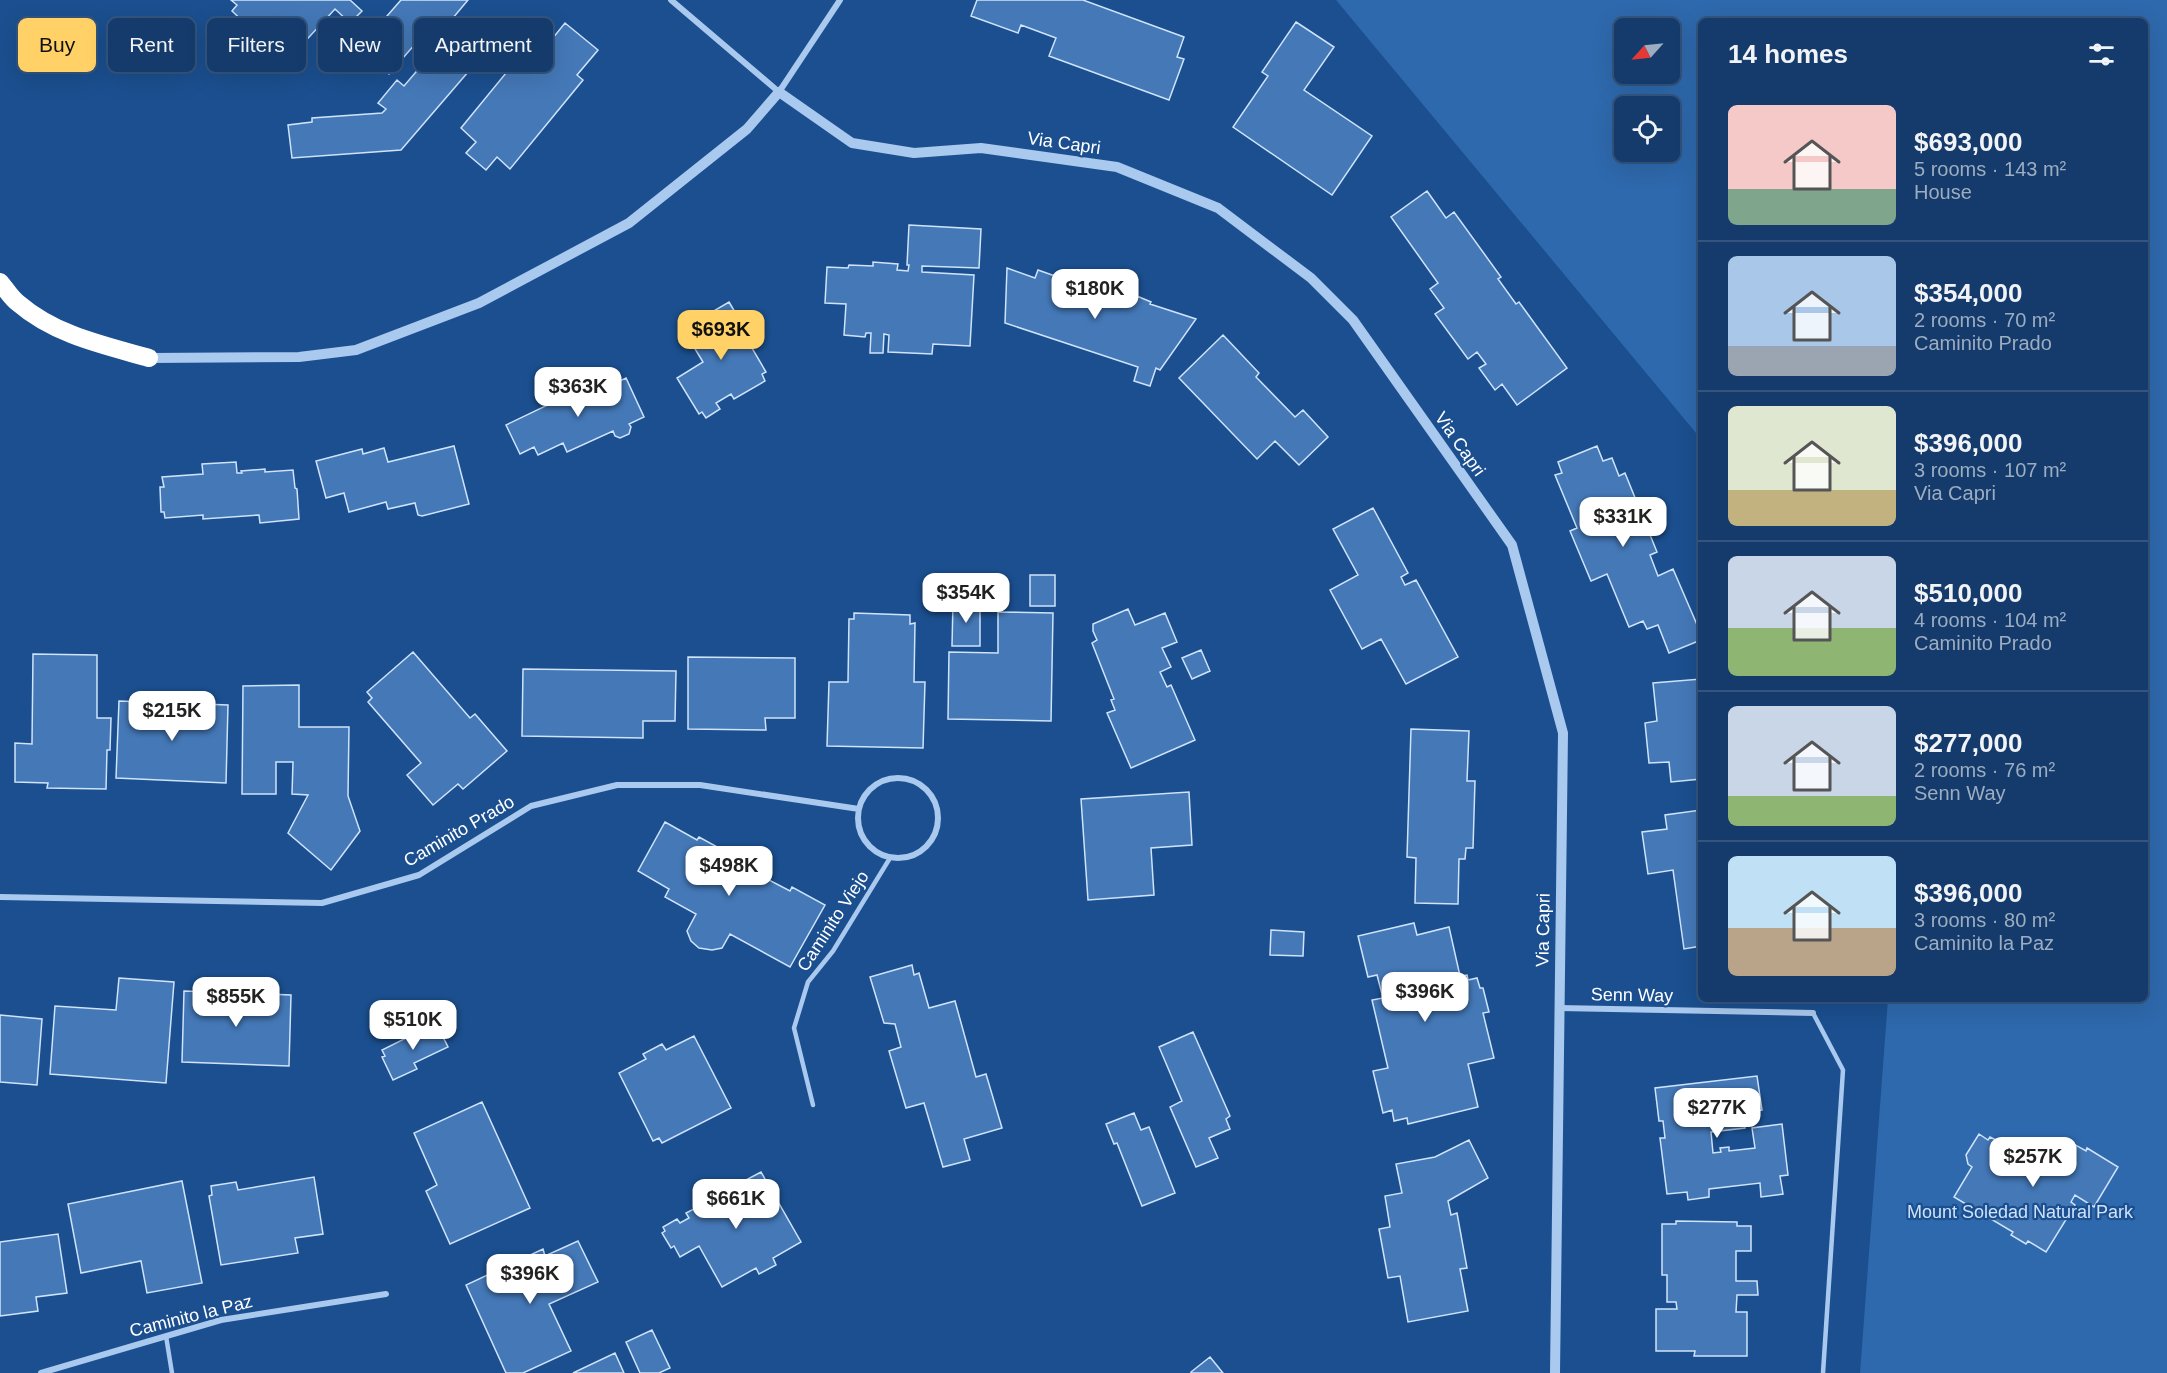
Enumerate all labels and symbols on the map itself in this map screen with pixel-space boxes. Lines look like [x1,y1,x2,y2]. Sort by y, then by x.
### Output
north arrow [1614,18,1680,84]
street label: Via Capri [1026,128,1102,158]
pin: $180K [1053,269,1137,320]
pin: $693K [679,310,763,361]
pin: $363K [536,367,620,418]
street label: Via Capri [1431,408,1489,480]
pin: $331K [1581,497,1665,548]
pin: $354K [924,573,1008,624]
pin: $215K [130,691,214,742]
street label: Caminito Prado [400,791,518,871]
pin: $498K [687,846,771,897]
street label: Caminito Viejo [793,867,873,975]
street label: Via Capri [1532,893,1554,967]
pin: $396K [1383,972,1467,1023]
pin: $855K [194,977,278,1028]
street label: Senn Way [1591,984,1673,1006]
pin: $510K [371,1000,455,1051]
pin: $277K [1675,1088,1759,1139]
pin: $257K [1991,1137,2075,1188]
pin: $661K [694,1179,778,1230]
park label: Mount Soledad Natural Park [1907,1202,2134,1222]
pin: $396K [488,1254,572,1305]
street label: Caminito la Paz [127,1291,255,1341]

